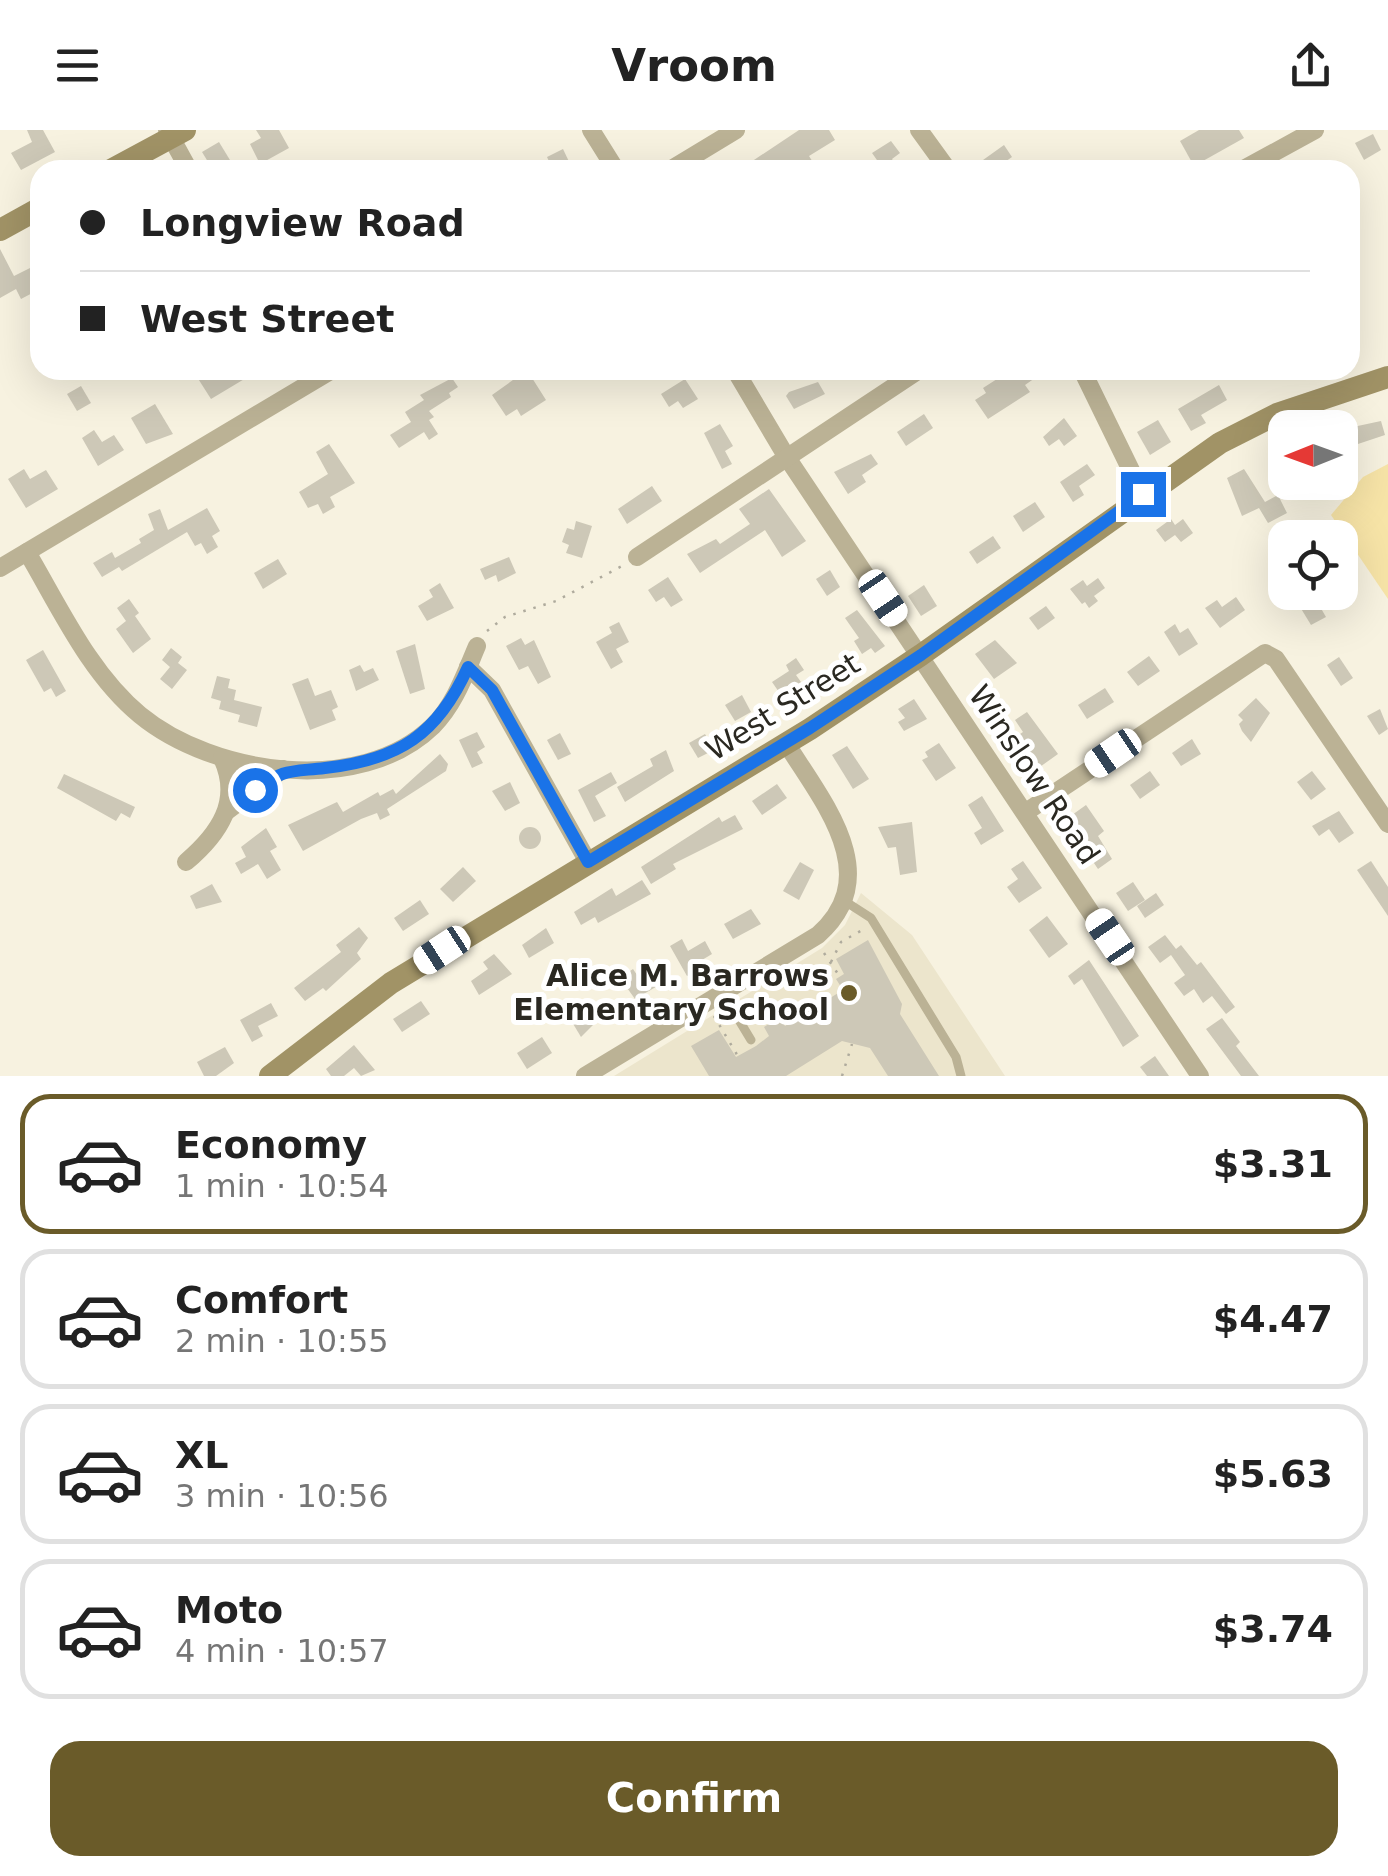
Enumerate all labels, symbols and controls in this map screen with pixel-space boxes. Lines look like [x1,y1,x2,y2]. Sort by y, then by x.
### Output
icon: menu [50,38,105,93]
icon: share [1283,38,1338,93]
text: Vroom [611,39,777,92]
text: Longview Road [140,201,465,245]
text: West Street [140,297,394,341]
north arrow [1268,410,1358,500]
map controls [1268,410,1358,610]
route end [1121,472,1166,517]
button: locate [1268,520,1358,610]
car [854,565,912,631]
street label: West Street [699,645,866,768]
street label: Winslow Road [962,679,1107,871]
car [1080,724,1146,782]
route start [233,768,278,813]
car [1081,904,1139,970]
car [409,921,475,979]
place label: Alice M. Barrows Elementary School [513,958,829,1027]
marker: Alice M. Barrows Elementary School [838,982,860,1004]
icon: car [55,1119,145,1209]
text: Economy [175,1123,367,1167]
text: $3.31 [1213,1142,1333,1186]
text: 1 min · 10:54 [175,1167,389,1205]
icon: car [55,1274,145,1364]
text: Comfort [175,1278,348,1322]
text: $4.47 [1213,1297,1333,1341]
text: 2 min · 10:55 [175,1322,389,1360]
icon: car [55,1429,145,1519]
text: XL [175,1433,229,1477]
text: $5.63 [1213,1452,1333,1496]
text: 3 min · 10:56 [175,1477,389,1515]
icon: car [55,1584,145,1674]
text: Moto [175,1588,283,1632]
text: $3.74 [1213,1607,1333,1651]
text: 4 min · 10:57 [175,1632,389,1670]
button: Confirm [50,1741,1338,1856]

